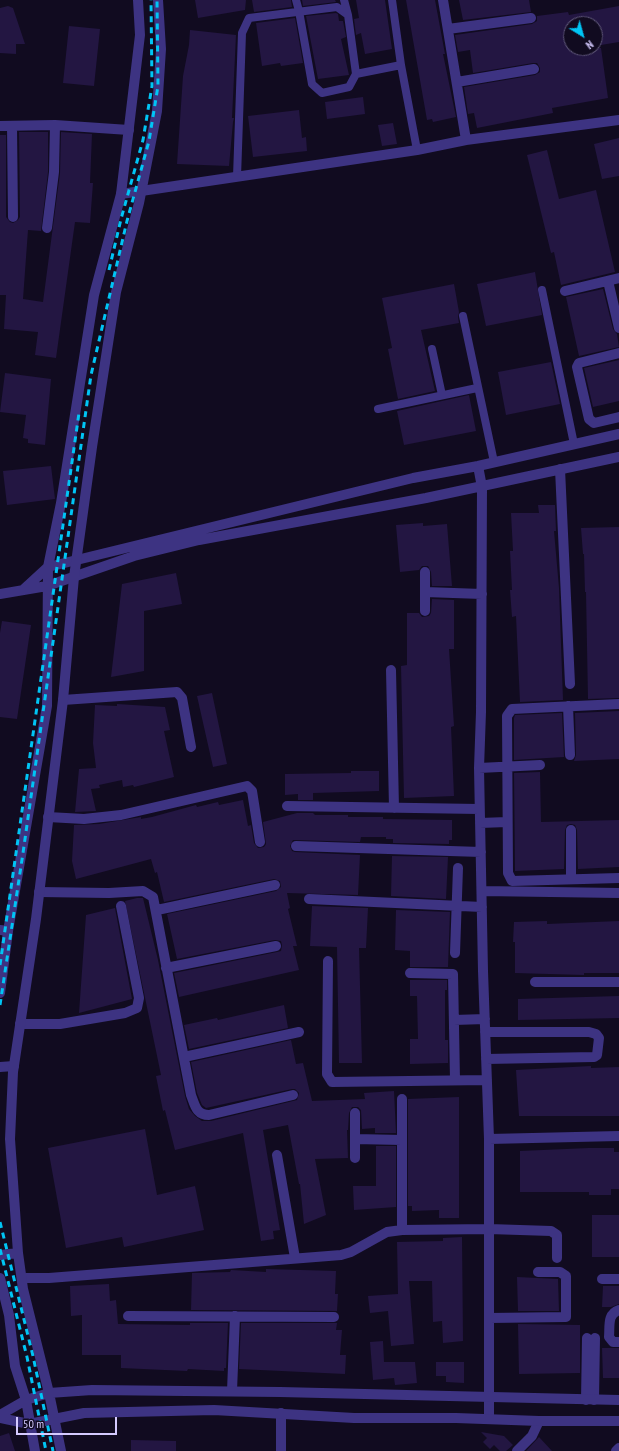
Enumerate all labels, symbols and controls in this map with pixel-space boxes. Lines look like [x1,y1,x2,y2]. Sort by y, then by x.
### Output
north arrow [563,16,603,56]
text: N [583,37,596,52]
scale bar [18,1409,119,1435]
text: 50 m [23,1416,44,1431]

